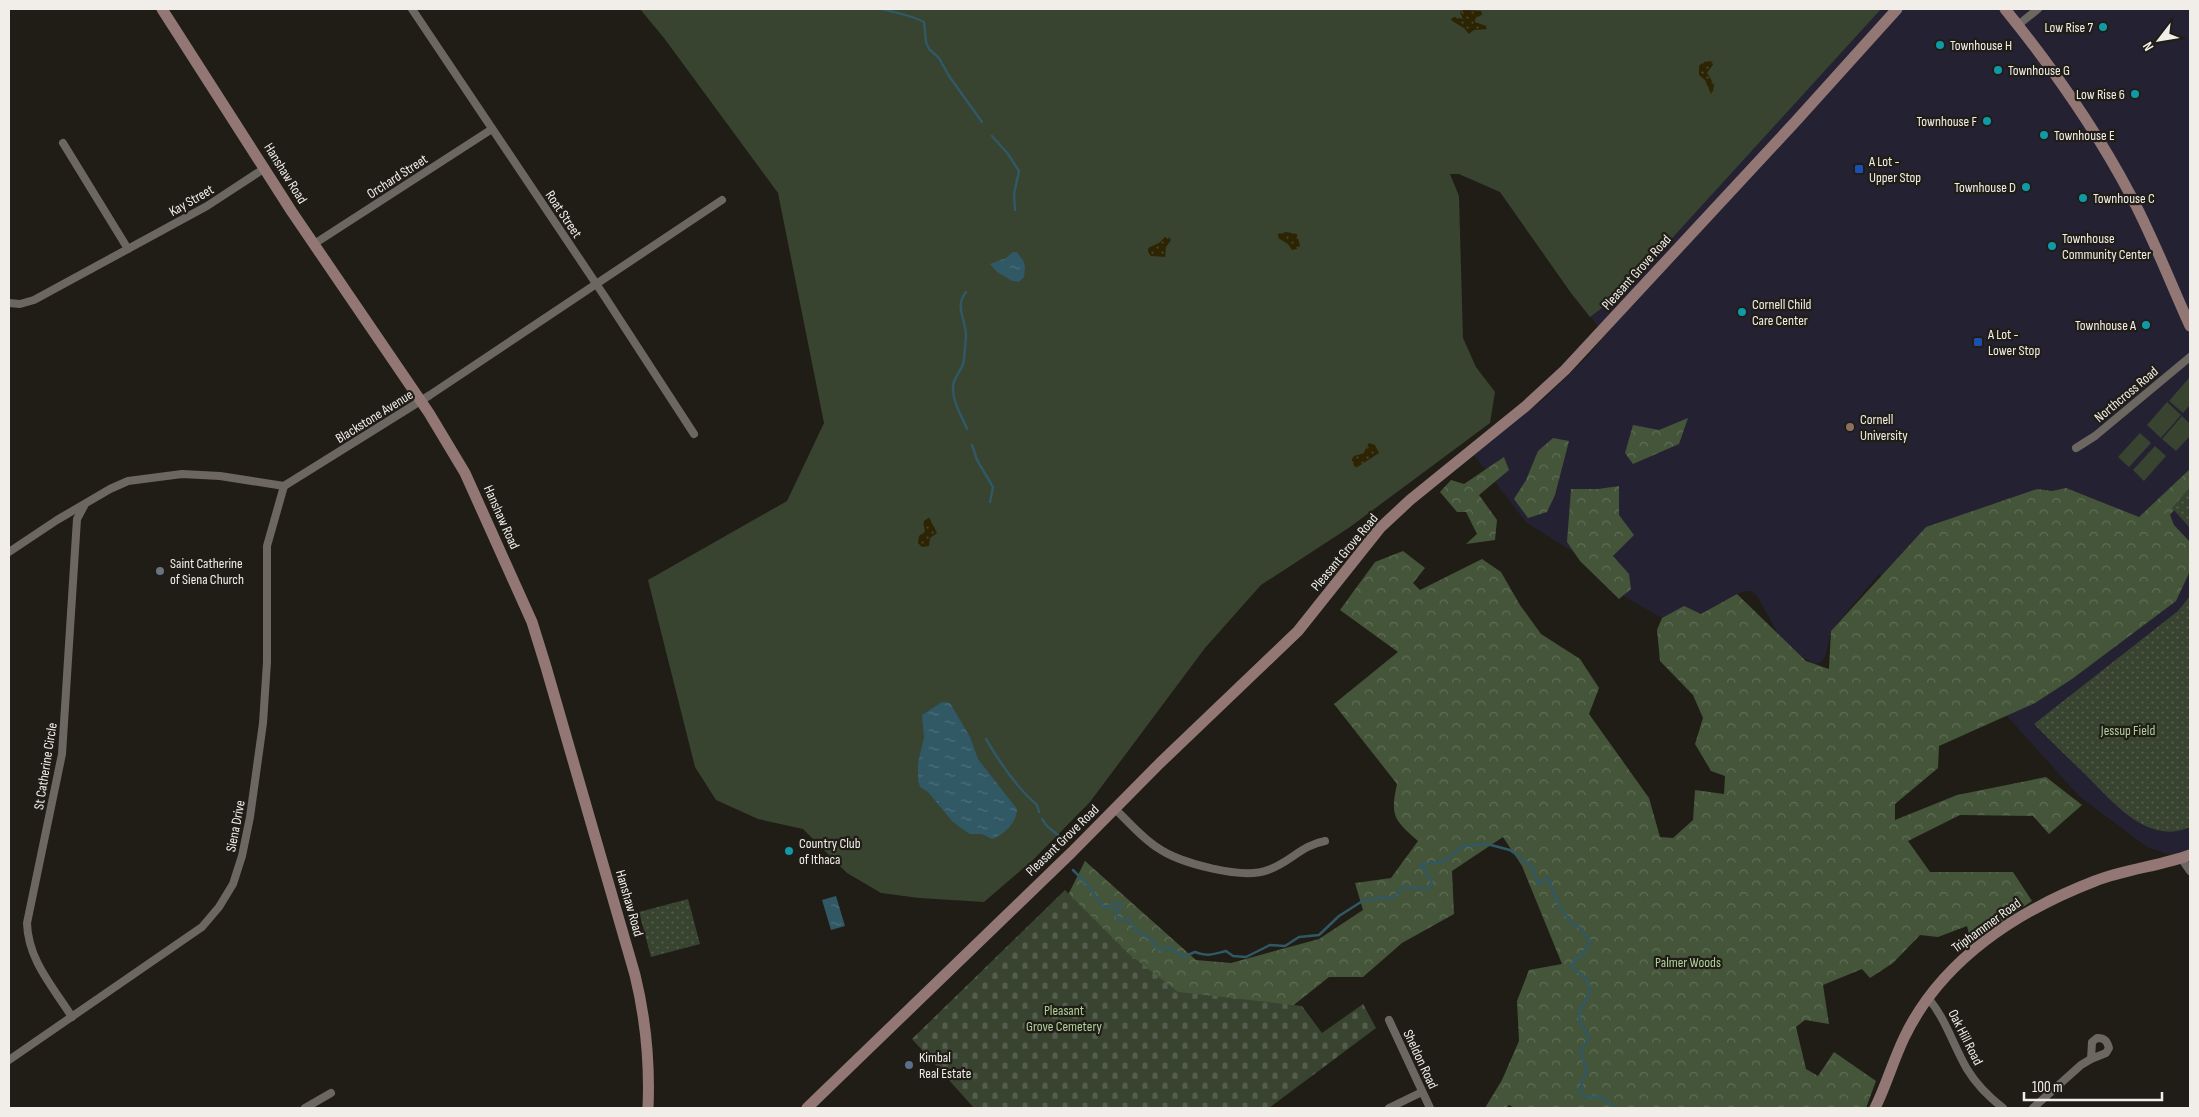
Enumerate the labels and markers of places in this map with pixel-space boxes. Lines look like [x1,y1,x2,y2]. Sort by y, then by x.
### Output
place label: Low Rise 7 [2045,19,2093,36]
marker: Low Rise 7 [2097,21,2109,33]
place label: Townhouse H [1950,37,2012,54]
marker: Townhouse H [1934,39,1946,51]
place label: Townhouse G [2008,62,2070,79]
marker: Townhouse G [1992,64,2004,76]
place label: Low Rise 6 [2076,86,2125,103]
marker: Low Rise 6 [2129,88,2141,100]
place label: Townhouse F [1917,113,1977,130]
marker: Townhouse F [1981,115,1993,127]
place label: Townhouse E [2054,127,2115,144]
marker: Townhouse E [2038,129,2050,141]
place label: A Lot - Upper Stop [1868,153,1921,186]
marker: A Lot - Upper Stop [1853,163,1865,175]
place label: Townhouse D [1954,179,2016,196]
marker: Townhouse D [2020,181,2032,193]
place label: Townhouse C [2093,190,2155,207]
marker: Townhouse C [2077,192,2089,204]
place label: Townhouse Community Center [2062,230,2151,263]
marker: Townhouse Community Center [2046,240,2058,252]
place label: Cornell Child Care Center [1752,296,1812,329]
marker: Cornell Child Care Center [1736,306,1748,318]
place label: Townhouse A [2075,317,2137,334]
marker: Townhouse A [2140,319,2152,331]
place label: A Lot - Lower Stop [1987,326,2040,359]
marker: A Lot - Lower Stop [1972,336,1984,348]
place label: Cornell University [1860,411,1908,444]
marker: Cornell University [1844,421,1856,433]
place label: Saint Catherine of Siena Church [170,555,244,588]
marker: Saint Catherine of Siena Church [154,565,166,577]
place label: Country Club of Ithaca [799,835,861,868]
marker: Country Club of Ithaca [783,845,795,857]
place label: Kimbal Real Estate [919,1049,971,1082]
marker: Kimbal Real Estate [903,1059,915,1071]

